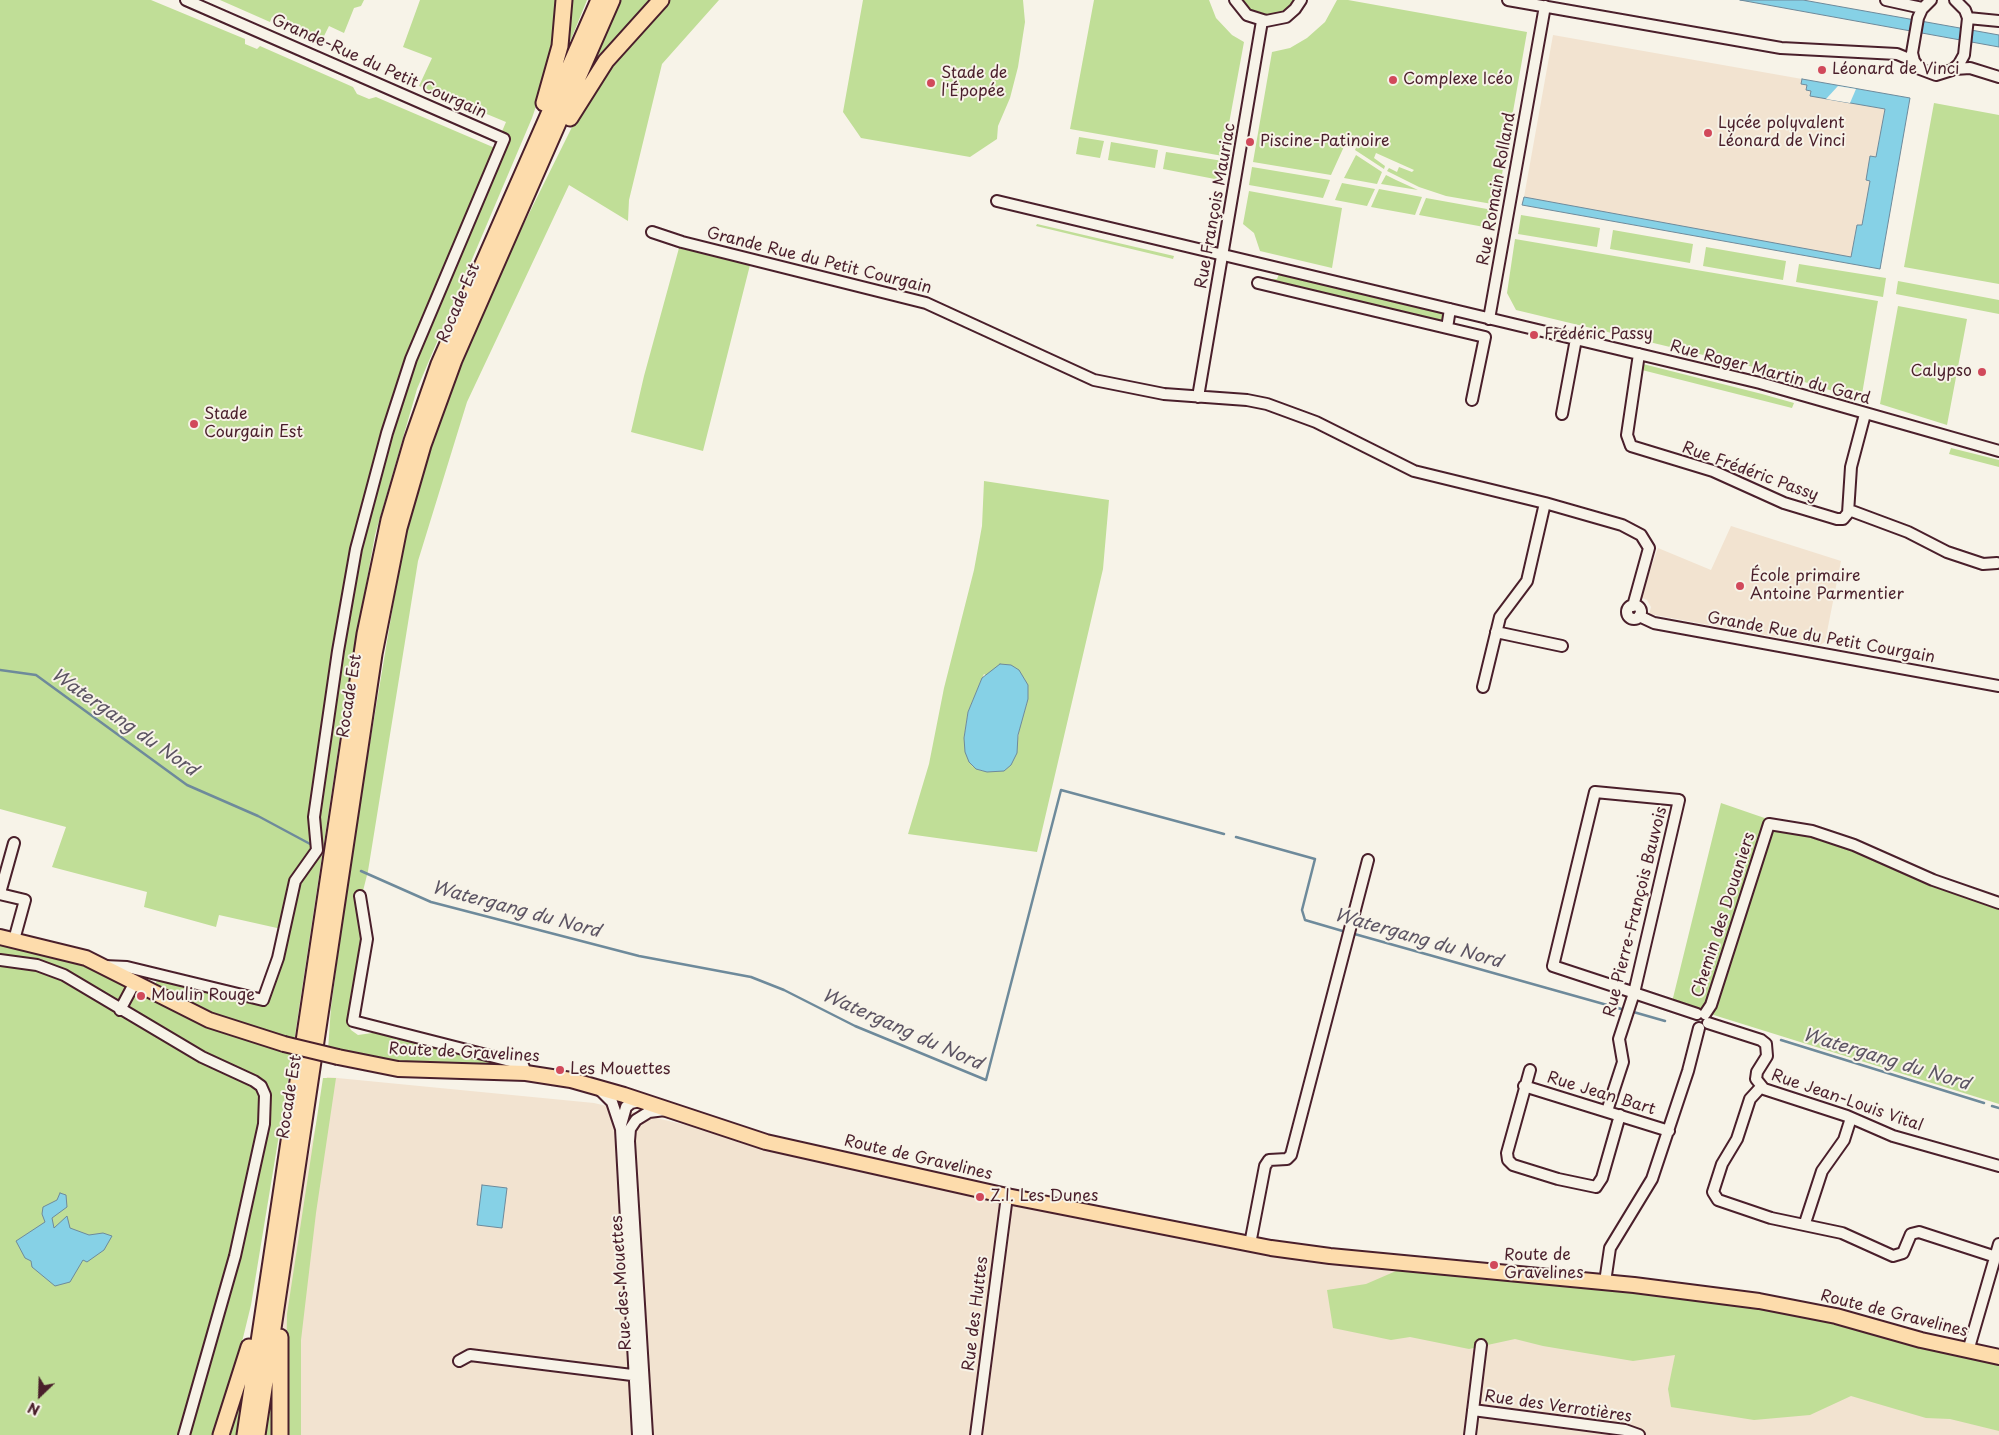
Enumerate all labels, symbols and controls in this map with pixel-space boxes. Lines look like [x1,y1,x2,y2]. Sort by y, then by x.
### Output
street label: Grande-Rue du Petit Courgain [268,11,490,123]
place label: Léonard de Vinci [1832,60,1960,80]
place label: Stade de l'Épopée [941,64,1007,102]
marker: Léonard de Vinci [1816,64,1828,76]
place label: Complexe Icéo [1403,70,1513,90]
marker: Complexe Icéo [1387,74,1399,86]
marker: Stade de l'Épopée [925,77,937,89]
street label: Rue Romain Rolland [1474,111,1520,267]
place label: Lycée polyvalent Léonard de Vinci [1718,114,1846,152]
street label: Rue François Mauriac [1192,122,1240,290]
marker: Lycée polyvalent Léonard de Vinci [1702,127,1714,139]
place label: Piscine-Patinoire [1260,132,1390,152]
marker: Piscine-Patinoire [1244,136,1256,148]
street label: Grande Rue du Petit Courgain [705,224,933,298]
street label: Rocade Est [434,260,484,346]
place label: Frédéric Passy [1544,325,1653,345]
marker: Frédéric Passy [1528,329,1540,341]
street label: Rue Roger Martin du Gard [1668,337,1872,409]
place label: Calypso [1911,362,1972,382]
marker: Calypso [1976,366,1988,378]
place label: Stade Courgain Est [204,405,303,443]
marker: Stade Courgain Est [188,418,200,430]
street label: Rue Frédéric Passy [1679,438,1821,506]
place label: École primaire Antoine Parmentier [1750,567,1904,605]
marker: École primaire Antoine Parmentier [1734,580,1746,592]
street label: Grande Rue du Petit Courgain [1706,608,1936,668]
street label: Rocade Est [334,653,366,739]
water label: Watergang du Nord [47,664,201,782]
street label: Rue Pierre-François Bauvois [1601,805,1671,1019]
street label: Chemin des Douaniers [1688,830,1760,1000]
water label: Watergang du Nord [429,877,603,943]
water label: Watergang du Nord [1332,905,1504,973]
water label: Watergang du Nord [818,985,986,1075]
place label: Moulin Rouge [151,986,255,1006]
marker: Moulin Rouge [135,990,147,1002]
water label: Watergang du Nord [1800,1024,1972,1096]
street label: Route de Gravelines [388,1039,540,1067]
street label: Rocade Est [274,1054,306,1140]
place label: Les Mouettes [570,1060,670,1080]
marker: Les Mouettes [554,1064,566,1076]
street label: Rue Jean-Louis Vital [1769,1066,1925,1136]
street label: Rue Jean Bart [1544,1068,1658,1120]
street label: Route de Gravelines [842,1132,994,1184]
place label: Z.I. Les Dunes [990,1187,1098,1207]
marker: Z.I. Les Dunes [974,1191,986,1203]
street label: Rue des Mouettes [608,1215,636,1351]
place label: Route de Gravelines [1504,1246,1583,1284]
street label: Rue des Huttes [959,1256,993,1372]
marker: Route de Gravelines [1488,1259,1500,1271]
street label: Route de Gravelines [1818,1286,1970,1342]
north arrow [15,1370,65,1420]
street label: Rue des Verrotières [1483,1387,1633,1427]
text: N [24,1397,43,1421]

